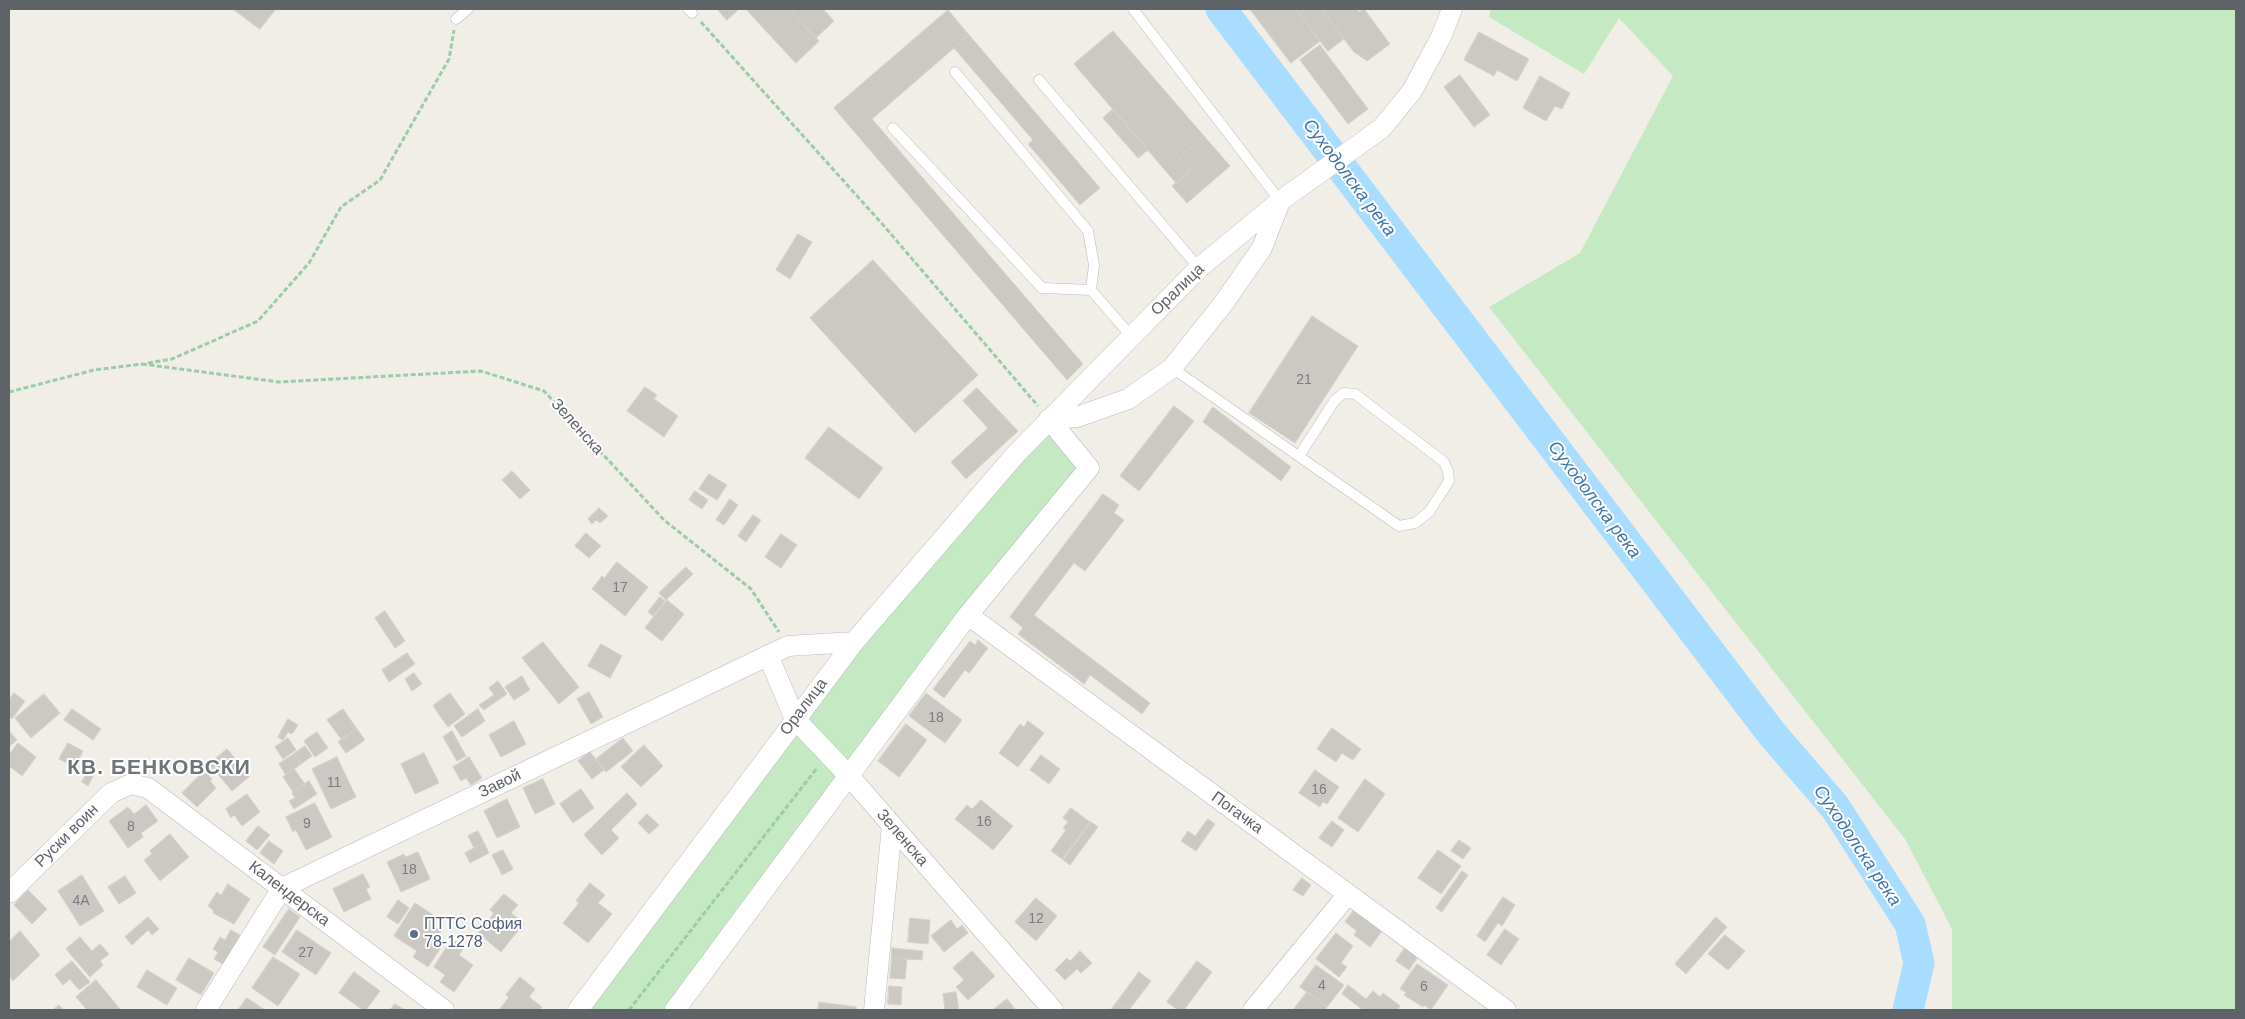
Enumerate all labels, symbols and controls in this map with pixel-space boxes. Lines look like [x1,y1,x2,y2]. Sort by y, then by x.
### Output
water label: Суходолска река [1298,115,1400,241]
street label: Оралица [1147,260,1209,320]
house number: 21 [1296,372,1312,388]
street label: Зеленска [547,395,607,459]
water label: Суходолска река [1543,437,1645,563]
house number: 17 [612,580,628,596]
street label: Оралица [776,675,832,739]
house number: 18 [928,710,944,726]
district label: КВ. БЕНКОВСКИ [66,755,252,781]
street label: Завой [476,766,524,802]
house number: 11 [327,775,341,791]
water label: Суходолска река [1809,781,1905,911]
house number: 16 [1311,782,1327,798]
street label: Погачка [1207,788,1267,838]
street label: Руски воин [31,800,103,872]
street label: Зеленска [872,806,932,870]
house number: 16 [976,814,992,830]
house number: 9 [303,816,311,832]
house number: 8 [127,819,135,835]
street label: Календерска [245,857,333,931]
house number: 18 [401,862,417,878]
house number: 4А [72,893,90,909]
house number: 12 [1028,911,1044,927]
place label: ПТТС София 78-1278 [424,915,522,953]
marker: ПТТС София 78-1278 [408,928,420,940]
house number: 27 [298,945,314,961]
house number: 4 [1318,978,1326,994]
house number: 6 [1420,979,1428,995]

